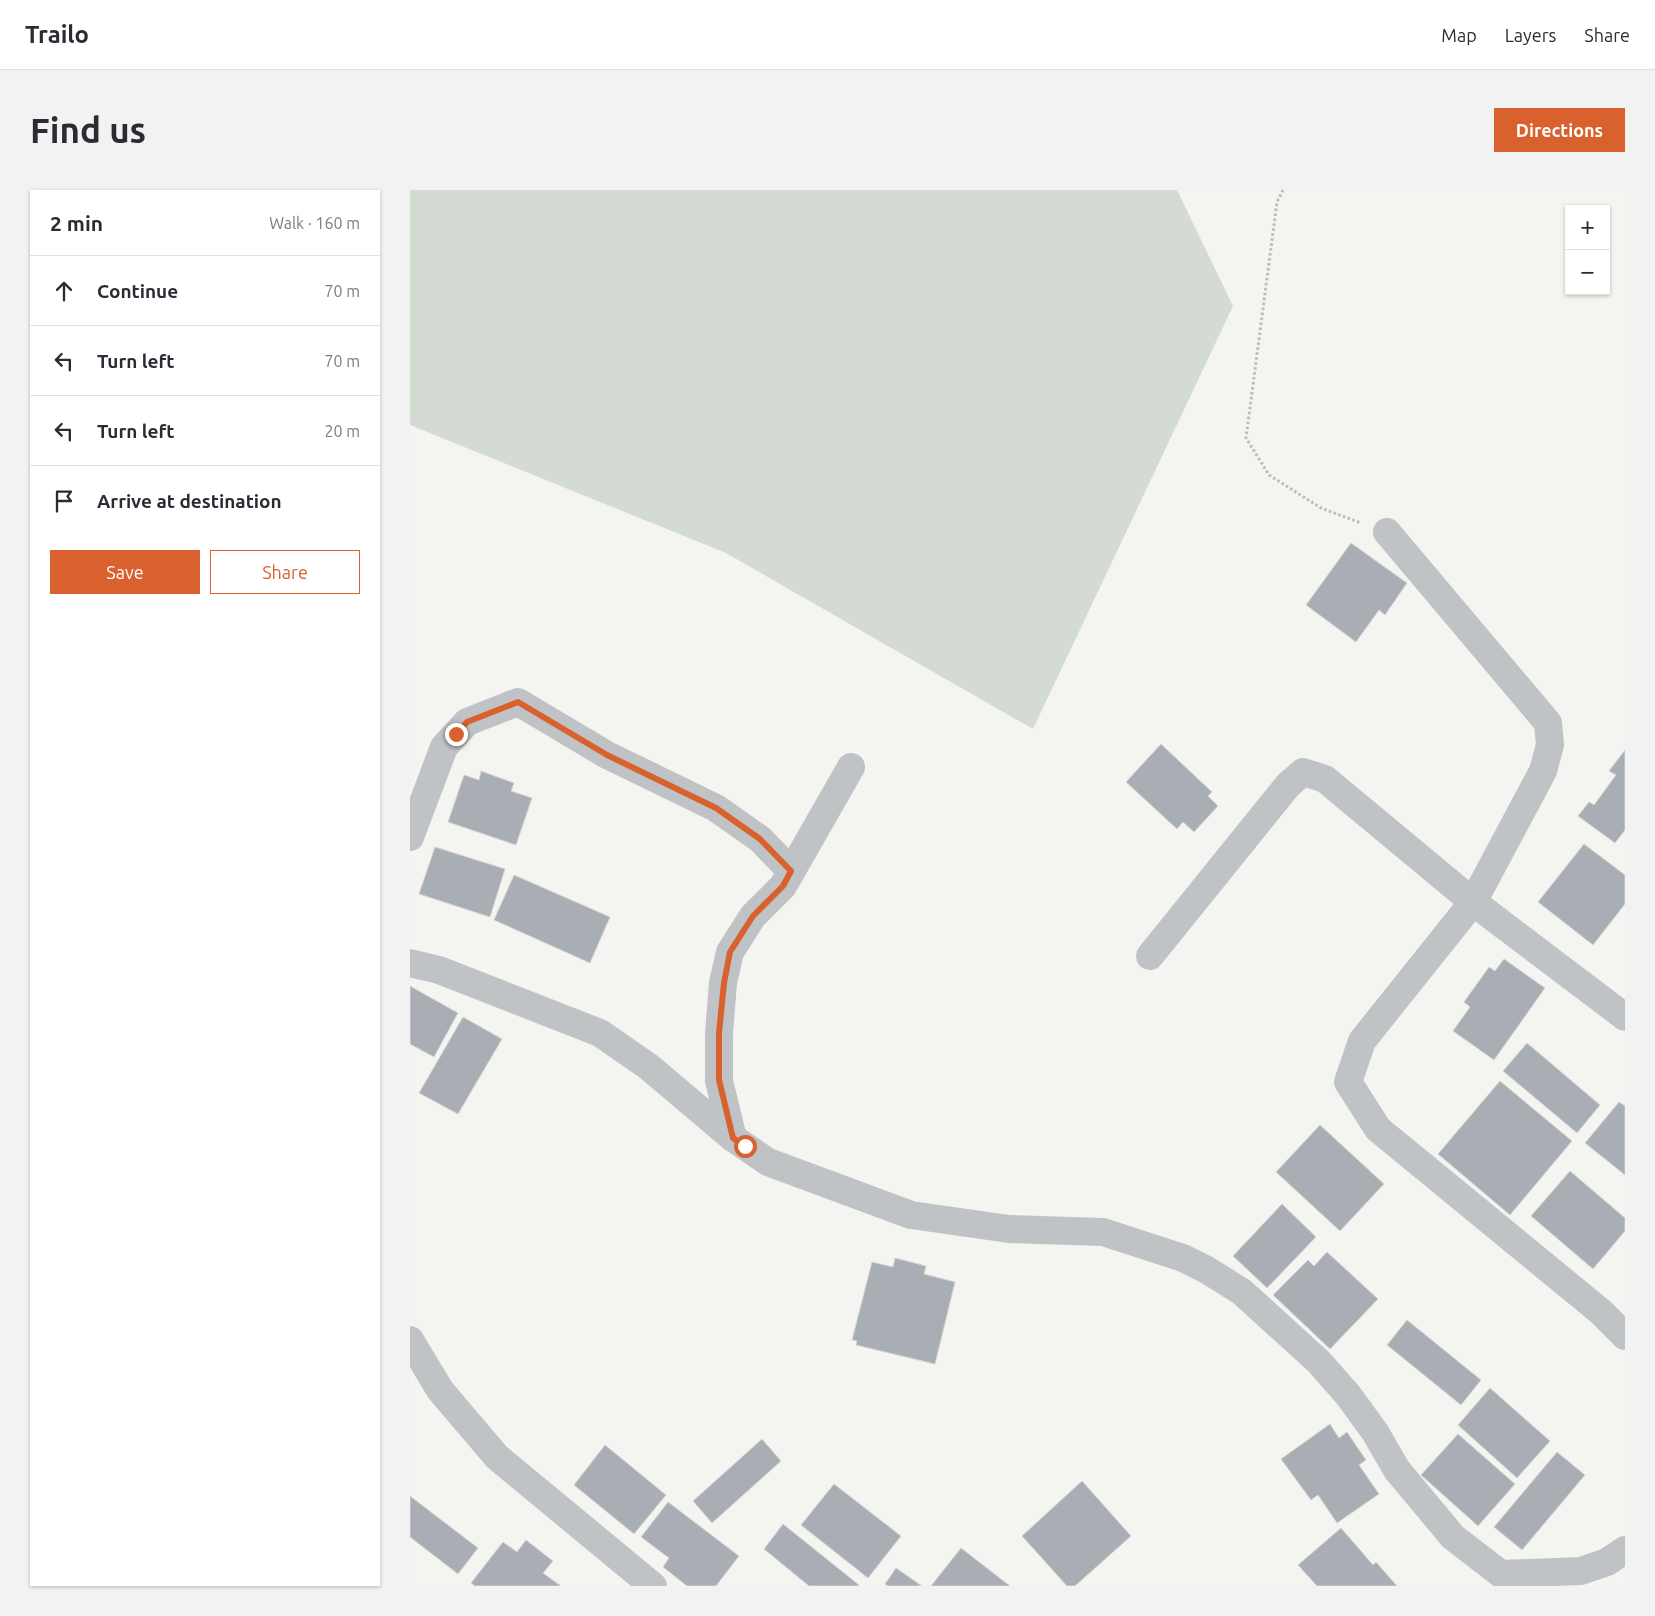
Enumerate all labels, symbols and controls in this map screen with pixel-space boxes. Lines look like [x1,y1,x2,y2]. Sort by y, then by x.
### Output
text: Trailo [25,21,89,48]
text: Map [1441,25,1477,45]
text: Layers [1505,25,1556,45]
text: Share [1584,25,1630,45]
button: Directions [1494,108,1625,152]
text: Find us [30,110,146,150]
map controls [1565,205,1610,295]
button: + [1565,205,1610,250]
text: 2 min [50,211,103,235]
text: Walk · 160 m [269,214,360,232]
button: − [1565,250,1610,295]
icon: ahead [50,277,78,305]
text: Continue [97,280,178,302]
text: 70 m [324,282,360,300]
icon: left [50,347,78,375]
text: Turn left [97,350,175,372]
text: 70 m [324,352,360,370]
icon: left [50,417,78,445]
text: Turn left [97,420,175,442]
text: 20 m [324,422,360,440]
icon: arrive [50,487,78,515]
text: Arrive at destination [97,490,282,512]
button: Save [50,550,200,594]
button: Share [210,550,360,594]
route end [445,723,468,746]
route start [734,1135,757,1158]

